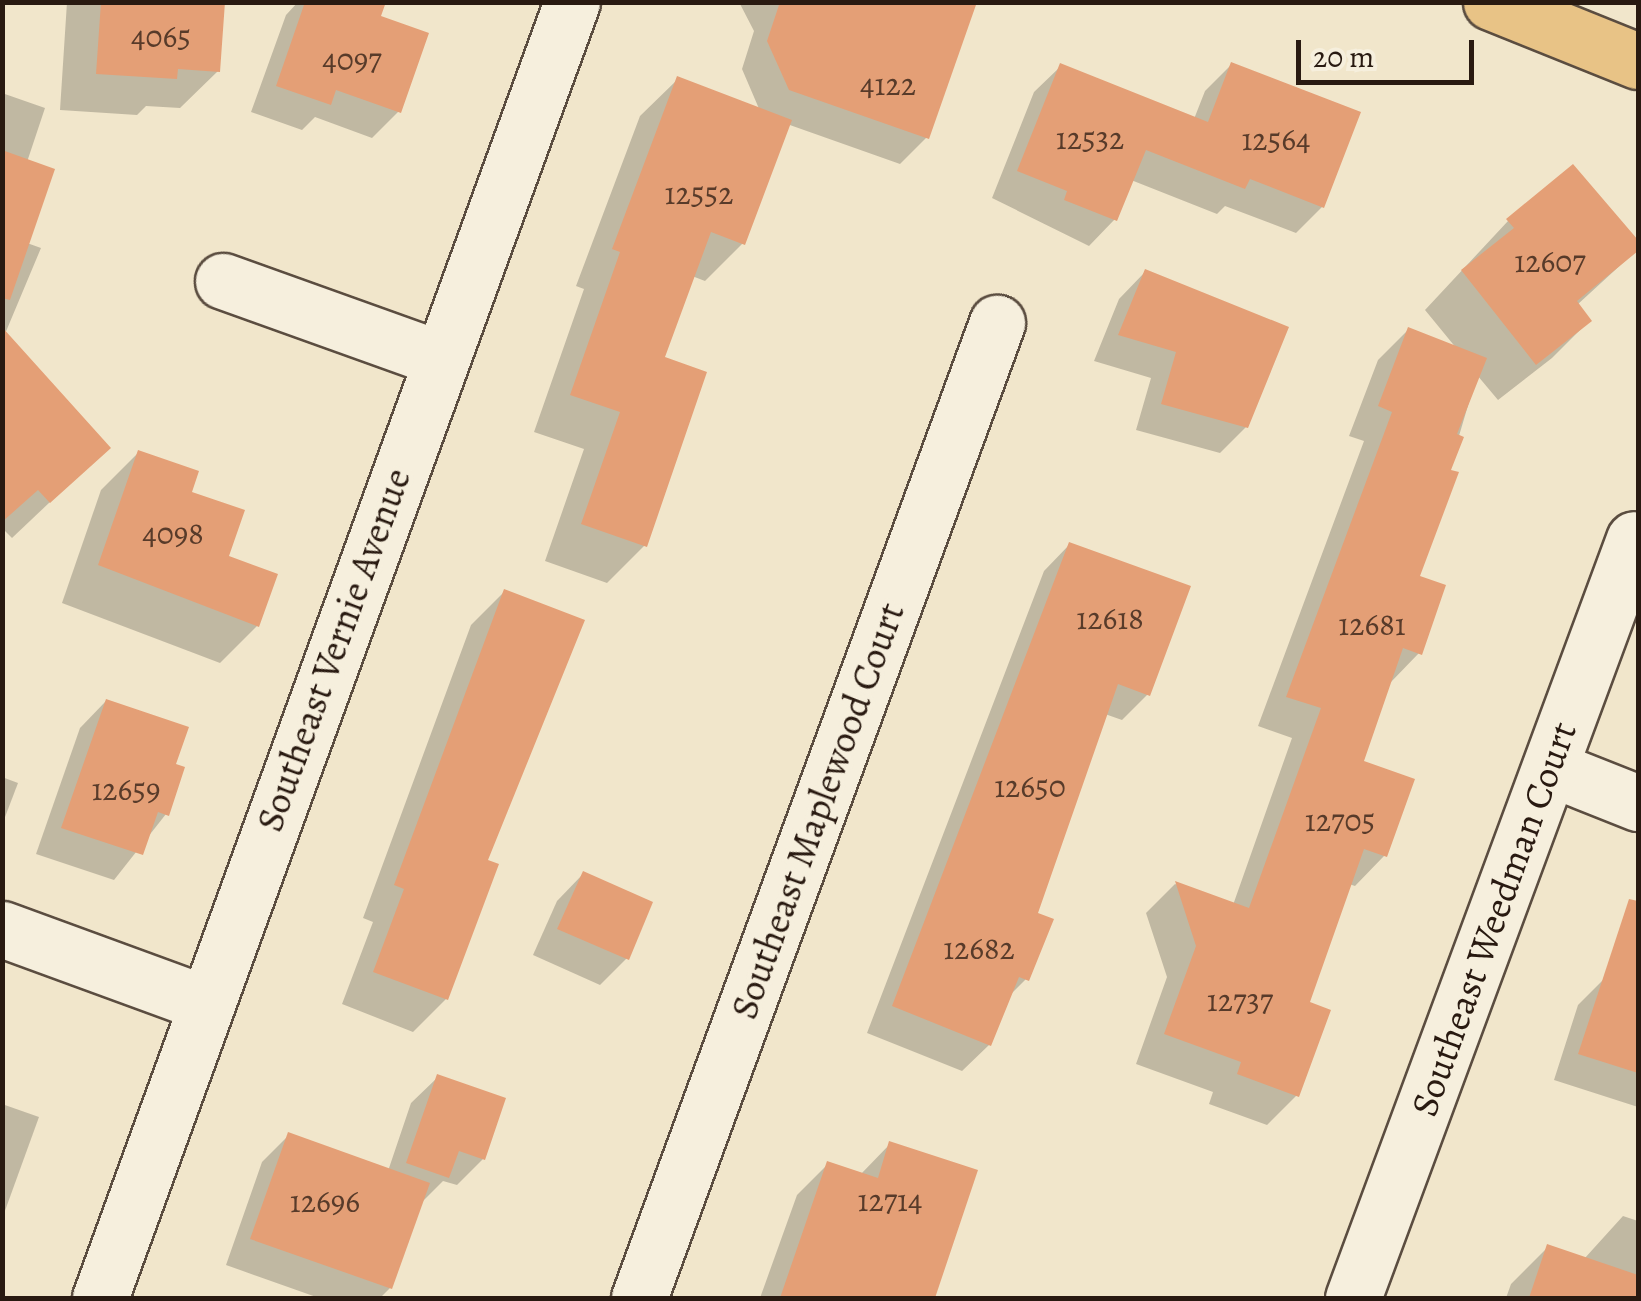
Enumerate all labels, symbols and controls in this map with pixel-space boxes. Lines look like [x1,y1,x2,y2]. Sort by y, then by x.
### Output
house number: 4065 [131,17,191,55]
scale bar [1301,20,1478,82]
text: 20 m [1313,37,1374,77]
house number: 4097 [322,40,382,78]
house number: 4122 [860,65,916,103]
house number: 12532 [1056,119,1124,157]
house number: 12564 [1241,120,1311,158]
house number: 12552 [665,174,733,212]
house number: 12607 [1514,242,1586,280]
street label: Southeast Vernie Avenue [247,462,421,838]
house number: 4098 [142,514,204,552]
street label: Southeast Maplewood Court [721,597,915,1025]
house number: 12618 [1076,599,1144,637]
house number: 12681 [1338,605,1406,643]
street label: Southeast Weedman Court [1401,716,1587,1122]
house number: 12650 [994,767,1066,805]
house number: 12659 [91,770,161,808]
house number: 12705 [1305,801,1375,839]
house number: 12682 [943,929,1015,967]
house number: 12737 [1207,981,1273,1019]
house number: 12714 [857,1181,923,1219]
house number: 12696 [290,1182,360,1220]

